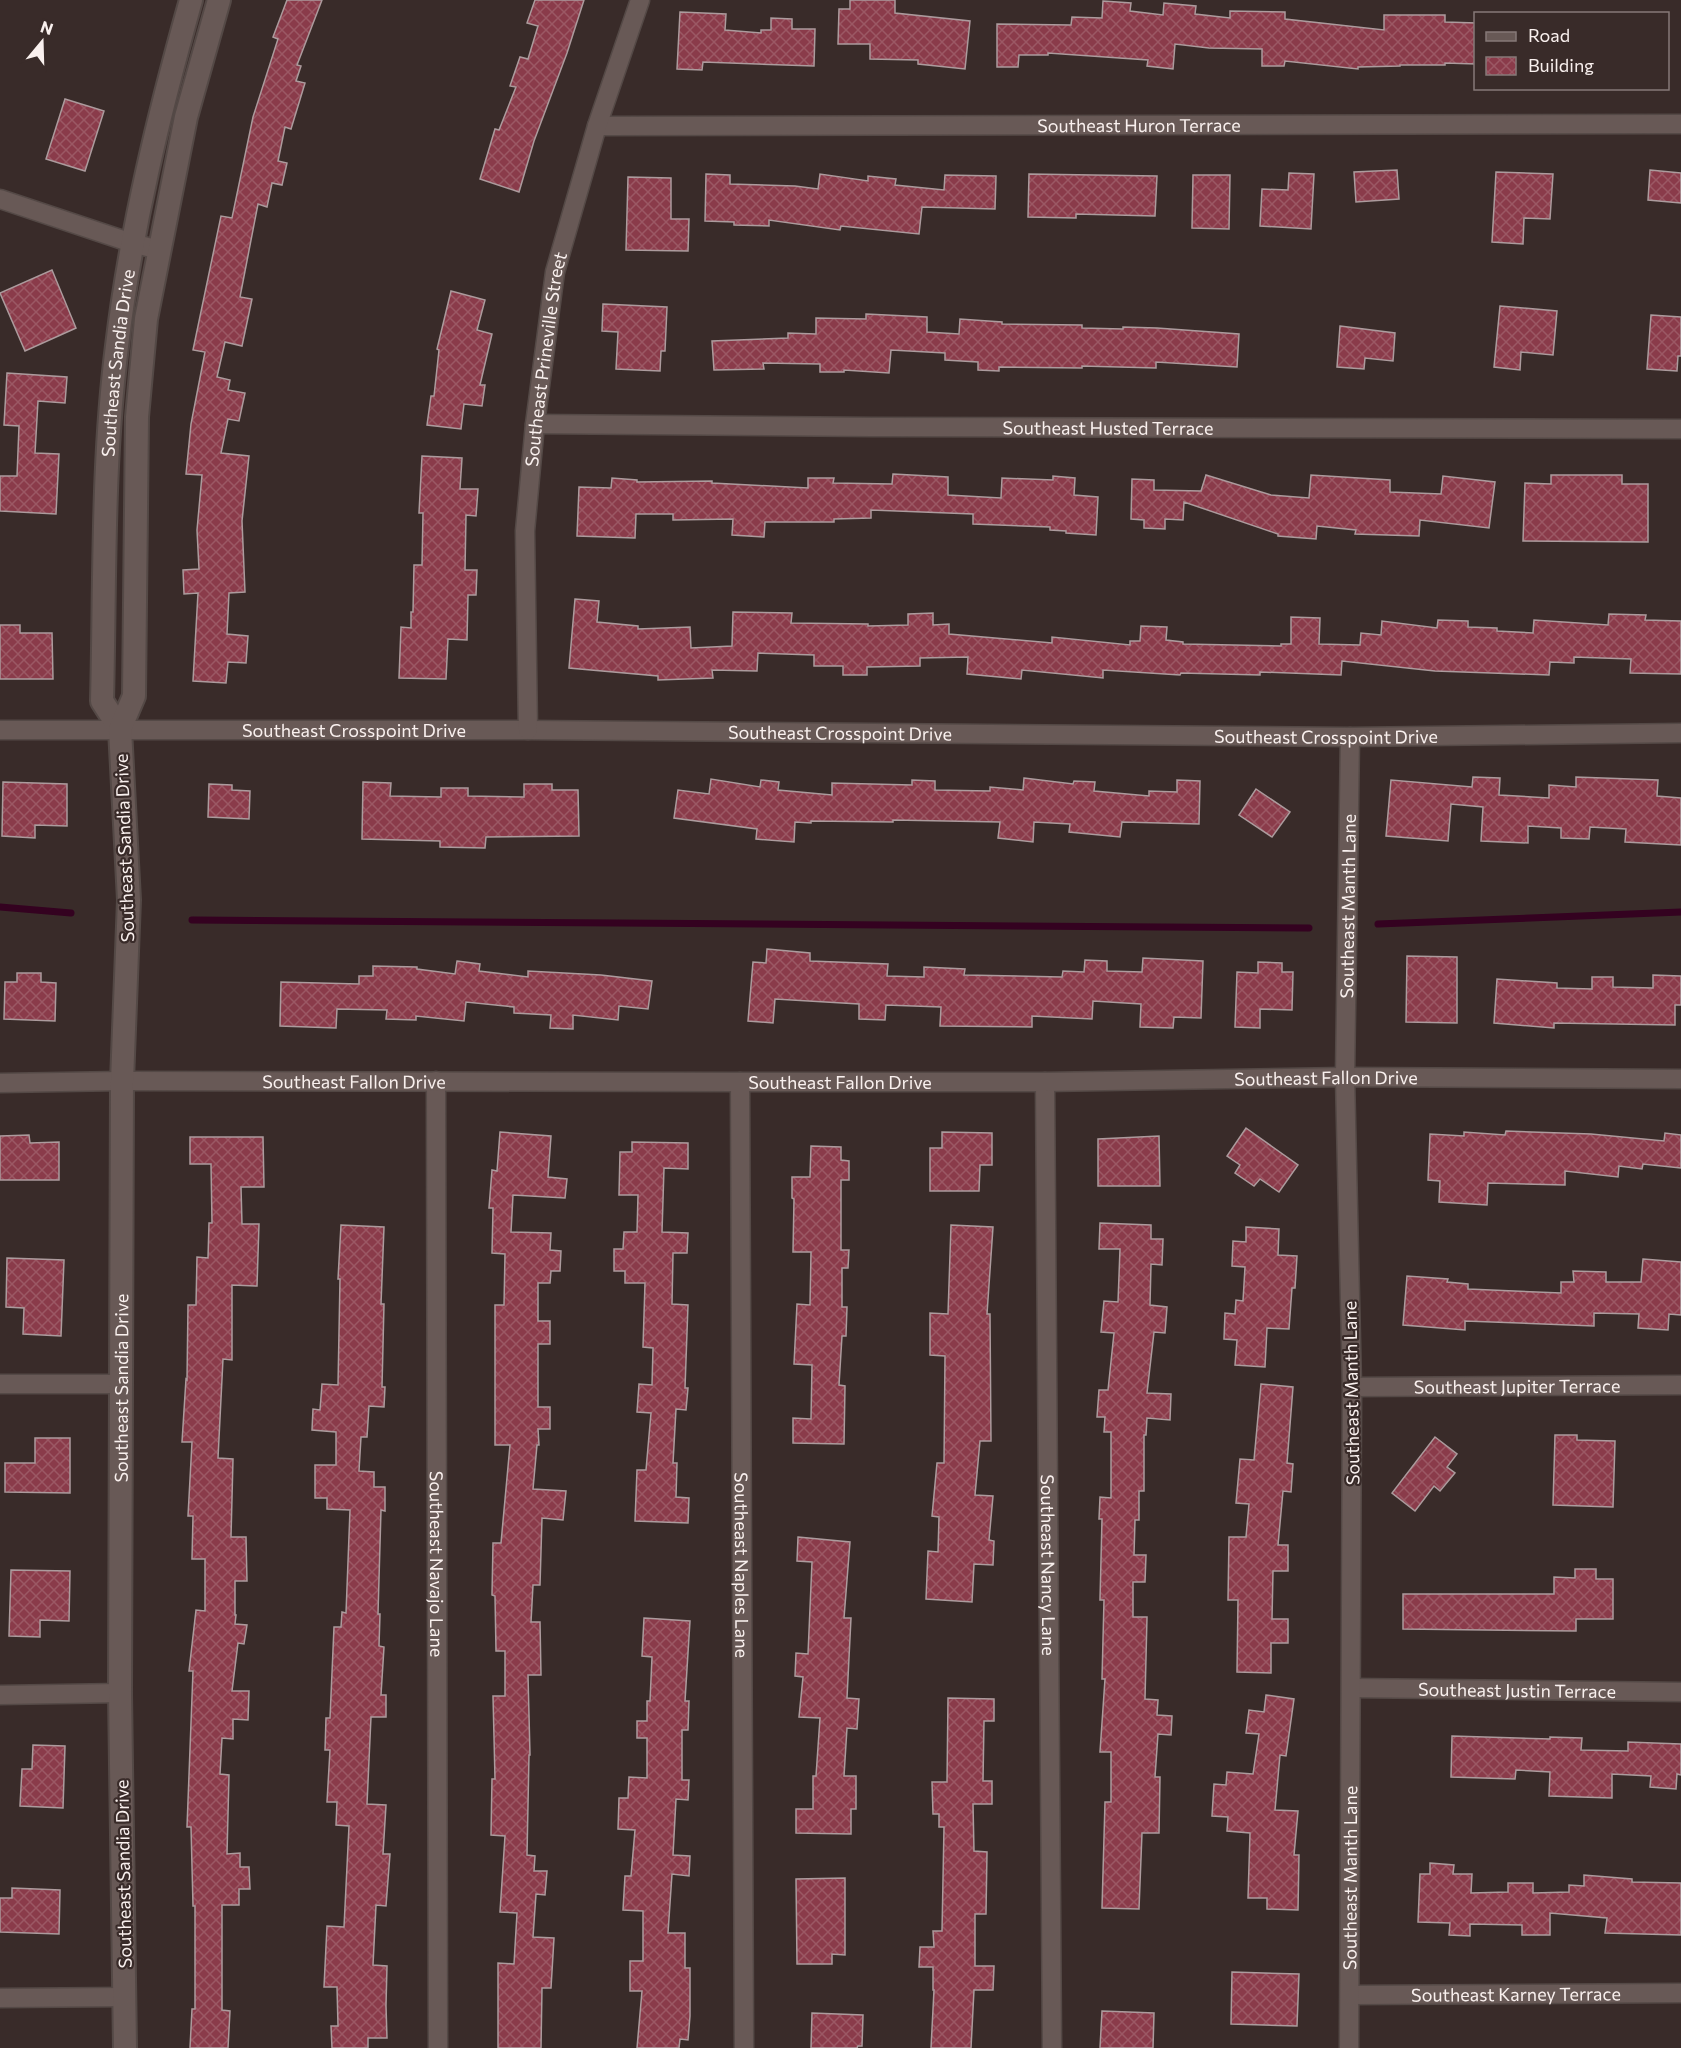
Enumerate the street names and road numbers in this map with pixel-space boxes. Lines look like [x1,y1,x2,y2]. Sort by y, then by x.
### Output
street label: Southeast Huron Terrace [1037,114,1241,136]
street label: Southeast Prineville Street [520,249,571,468]
street label: Southeast Sandia Drive [96,267,139,457]
street label: Southeast Husted Terrace [1002,416,1214,439]
street label: Southeast Crosspoint Drive [242,719,466,741]
street label: Southeast Crosspoint Drive [728,721,952,745]
street label: Southeast Crosspoint Drive [1214,725,1438,748]
street label: Southeast Sandia Drive [110,753,138,943]
street label: Southeast Manth Lane [1335,814,1360,999]
street label: Southeast Fallon Drive [1234,1066,1418,1090]
street label: Southeast Fallon Drive [262,1070,446,1093]
street label: Southeast Fallon Drive [748,1071,932,1093]
street label: Southeast Sandia Drive [110,1294,132,1482]
street label: Southeast Manth Lane [1338,1301,1364,1485]
street label: Southeast Jupiter Terrace [1414,1374,1620,1398]
street label: Southeast Navajo Lane [426,1471,448,1657]
street label: Southeast Naples Lane [731,1472,753,1658]
street label: Southeast Nancy Lane [1037,1474,1060,1656]
street label: Southeast Justin Terrace [1418,1678,1616,1702]
street label: Southeast Sandia Drive [110,1780,136,1968]
street label: Southeast Manth Lane [1338,1786,1361,1970]
street label: Southeast Karney Terrace [1411,1982,1621,2006]

